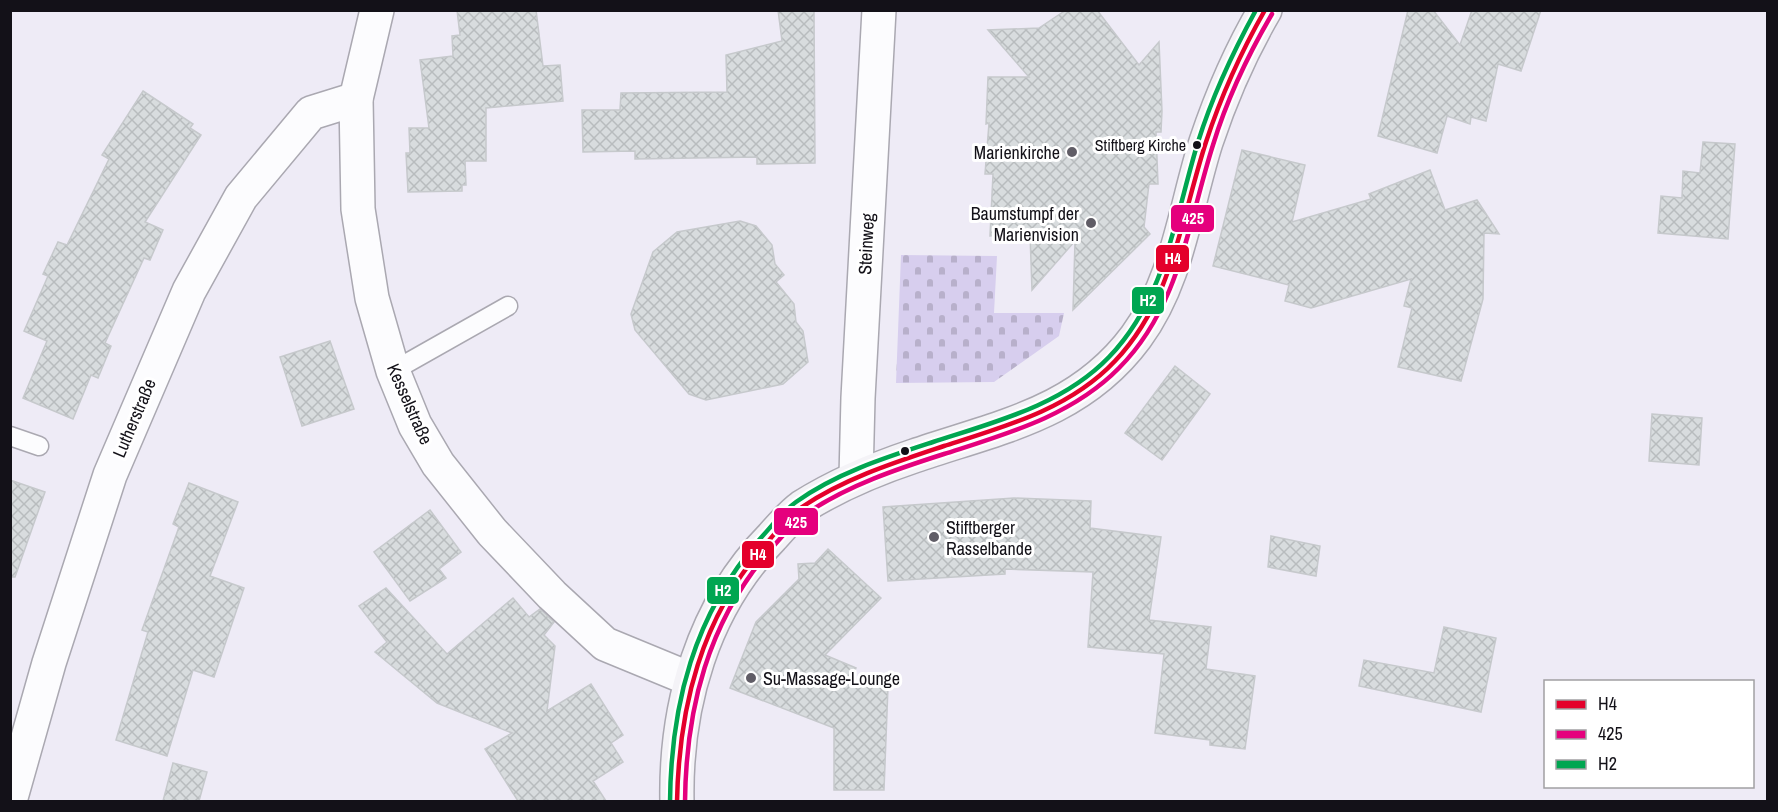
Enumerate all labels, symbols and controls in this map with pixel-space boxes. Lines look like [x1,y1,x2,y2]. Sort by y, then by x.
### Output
place label: Stiftberg Kirche [1095,134,1186,156]
marker: Stiftberg Kirche [1191,139,1203,151]
place label: Marienkirche [974,140,1060,165]
marker: Marienkirche [1065,145,1079,159]
place label: Baumstumpf der Marienvision [971,201,1079,247]
line badge: 425 [1170,204,1215,233]
text: 425 [1182,207,1204,229]
street label: Steinweg [852,212,880,275]
marker: Baumstumpf der Marienvision [1084,216,1098,230]
line badge: H4 [1155,244,1190,273]
text: H4 [1165,247,1182,269]
line badge: H2 [1131,286,1165,315]
text: H2 [1140,289,1156,311]
street label: Kesselstraße [381,360,439,448]
street label: Lutherstraße [106,375,162,461]
unlabelled marker [899,445,911,457]
line badge: 425 [773,507,819,536]
text: 425 [785,511,807,533]
place label: Stiftberger Rasselbande [946,515,1032,561]
marker: Stiftberger Rasselbande [927,530,941,544]
line badge: H4 [741,540,775,569]
text: H4 [750,543,767,565]
line badge: H2 [706,576,740,605]
text: H2 [715,579,731,601]
place label: Su-Massage-Lounge [763,666,900,691]
marker: Su-Massage-Lounge [744,671,758,685]
legend [1544,680,1754,788]
text: H4 [1598,691,1617,716]
text: 425 [1598,721,1623,746]
text: H2 [1598,751,1617,776]

